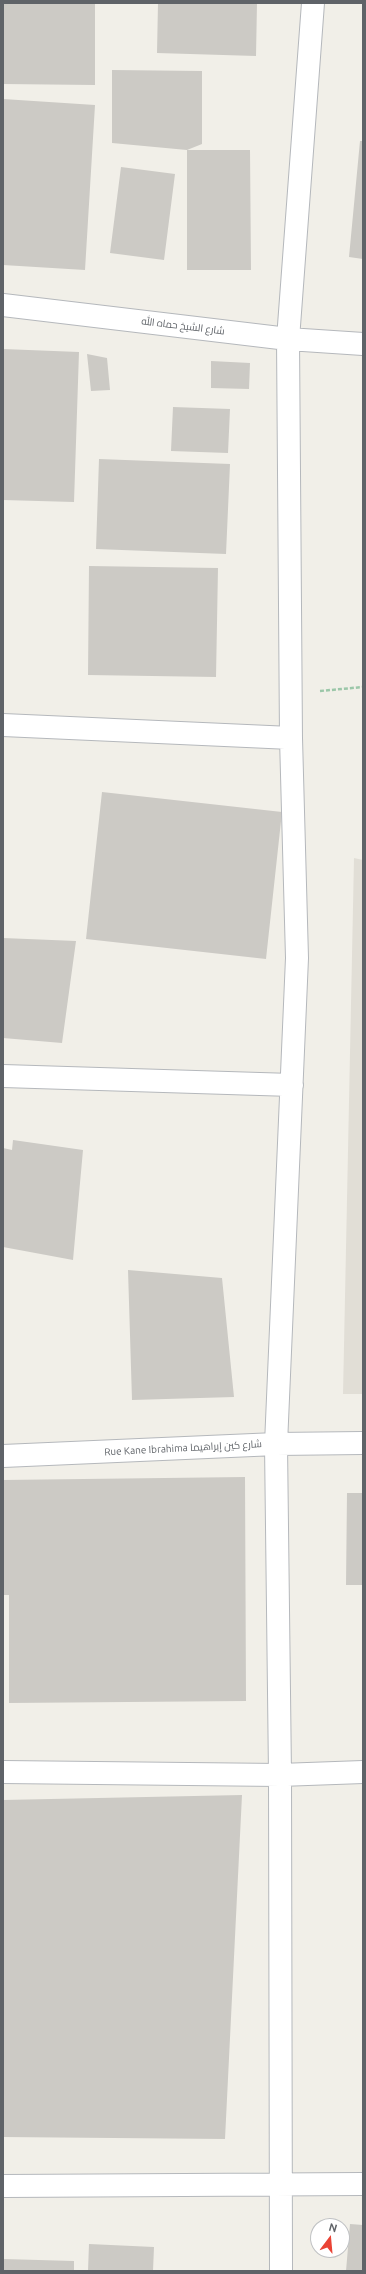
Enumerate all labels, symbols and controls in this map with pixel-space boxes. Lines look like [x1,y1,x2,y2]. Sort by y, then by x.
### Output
street label: شارع الشيخ حماه الله [141,315,225,337]
street label: Rue Kane Ibrahima شارع كين إبراهيما [104,1438,262,1458]
north arrow [310,2218,350,2258]
text: N [327,2221,339,2234]

